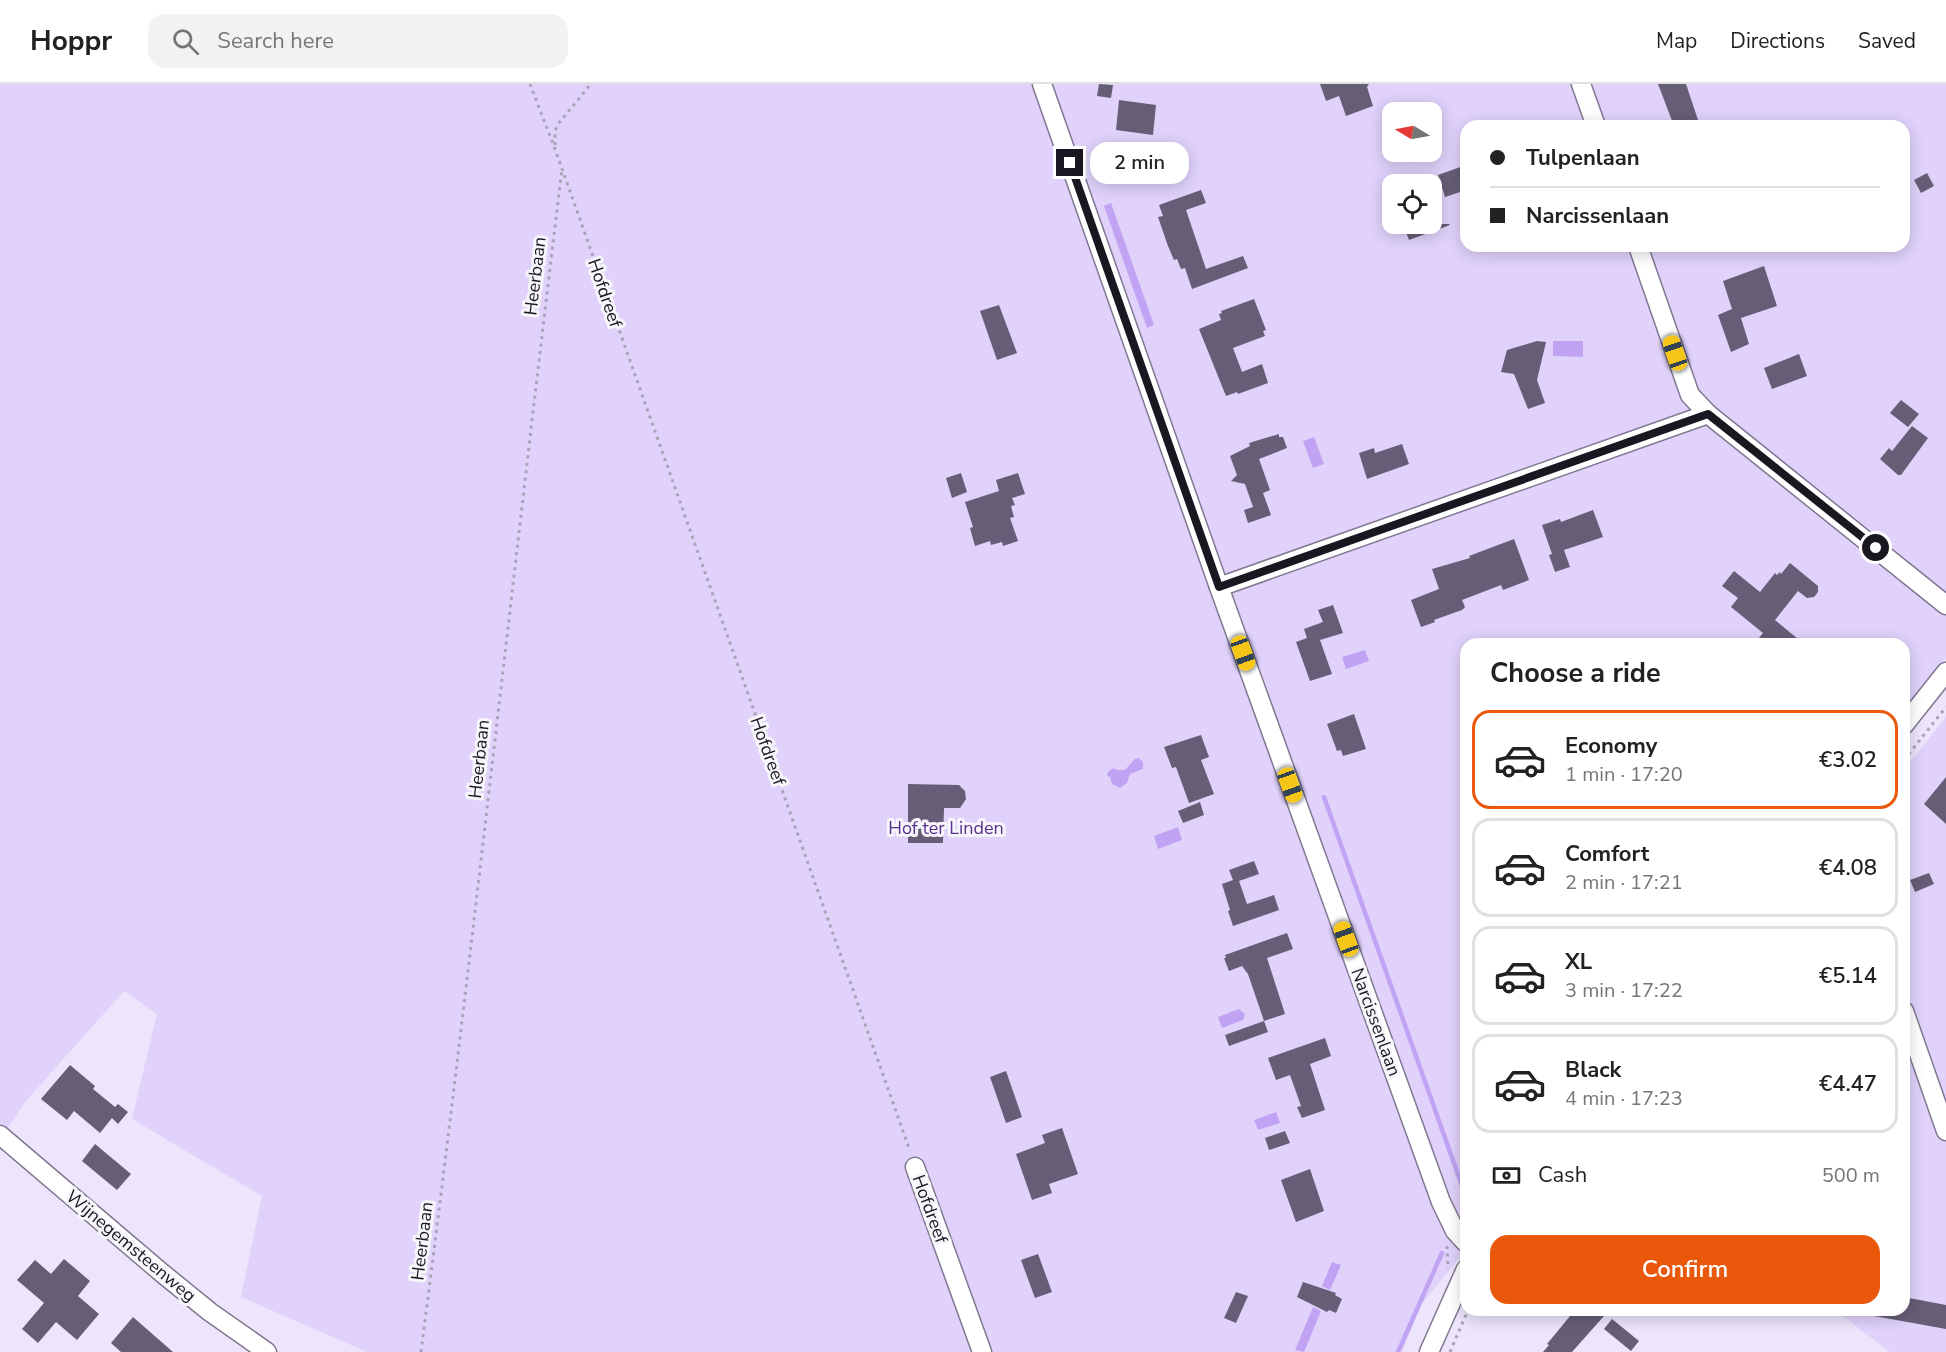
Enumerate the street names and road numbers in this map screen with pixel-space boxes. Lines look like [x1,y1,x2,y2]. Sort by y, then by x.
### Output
street label: Heerbaan [518,235,552,317]
street label: Hofdreef [582,255,628,332]
street label: Hofdreef [745,713,792,790]
street label: Heerbaan [463,718,495,800]
street label: Narcissenlaan [1345,965,1407,1079]
street label: Hofdreef [907,1171,954,1248]
street label: Wijnegemsteenweg [61,1184,201,1308]
street label: Heerbaan [405,1200,439,1282]

